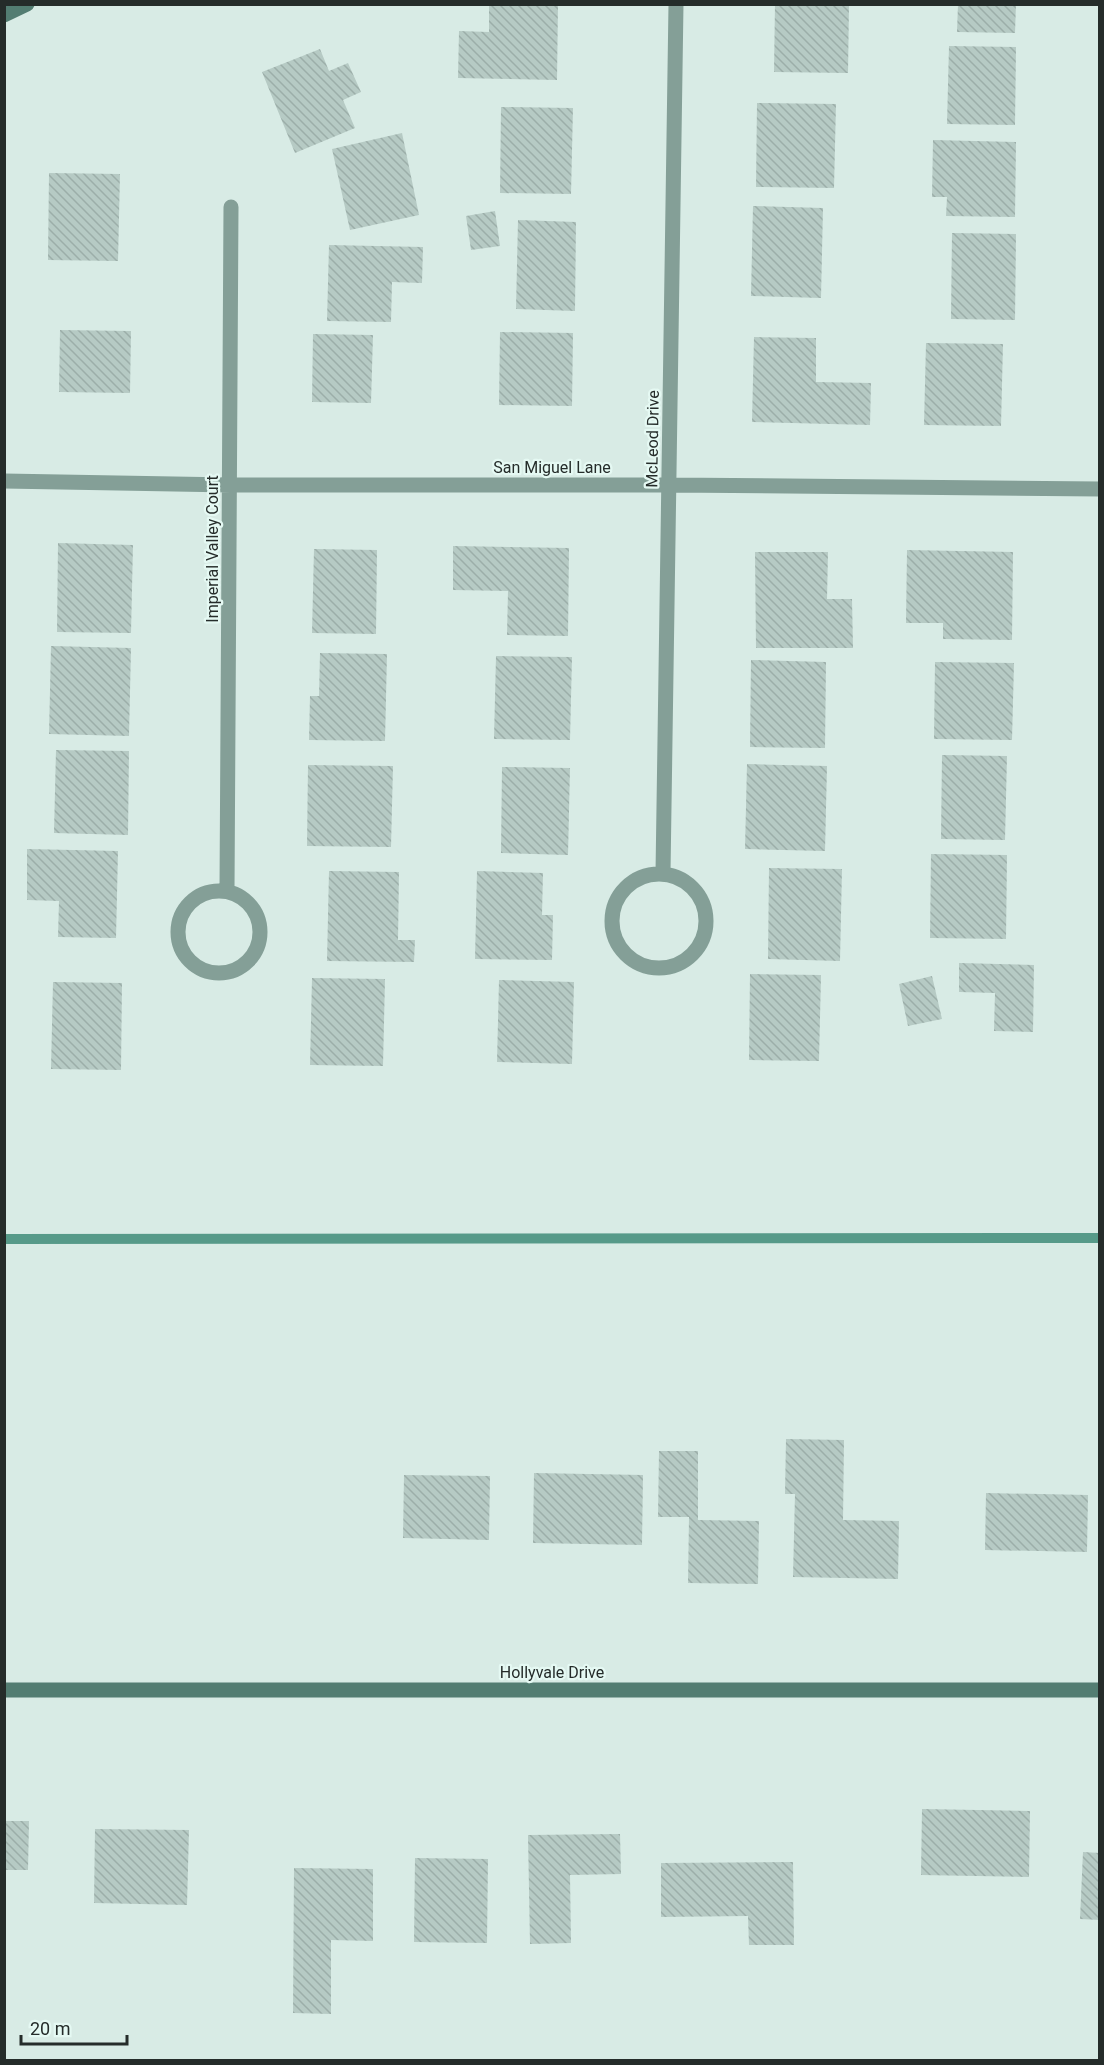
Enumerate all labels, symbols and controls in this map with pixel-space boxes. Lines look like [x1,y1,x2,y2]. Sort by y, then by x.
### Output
street label: McLeod Drive [642,390,663,488]
street label: San Miguel Lane [493,458,611,477]
street label: Imperial Valley Court [203,475,222,623]
street label: Hollyvale Drive [500,1663,604,1682]
scale bar [21,2008,128,2046]
text: 20 m [30,2018,70,2039]

